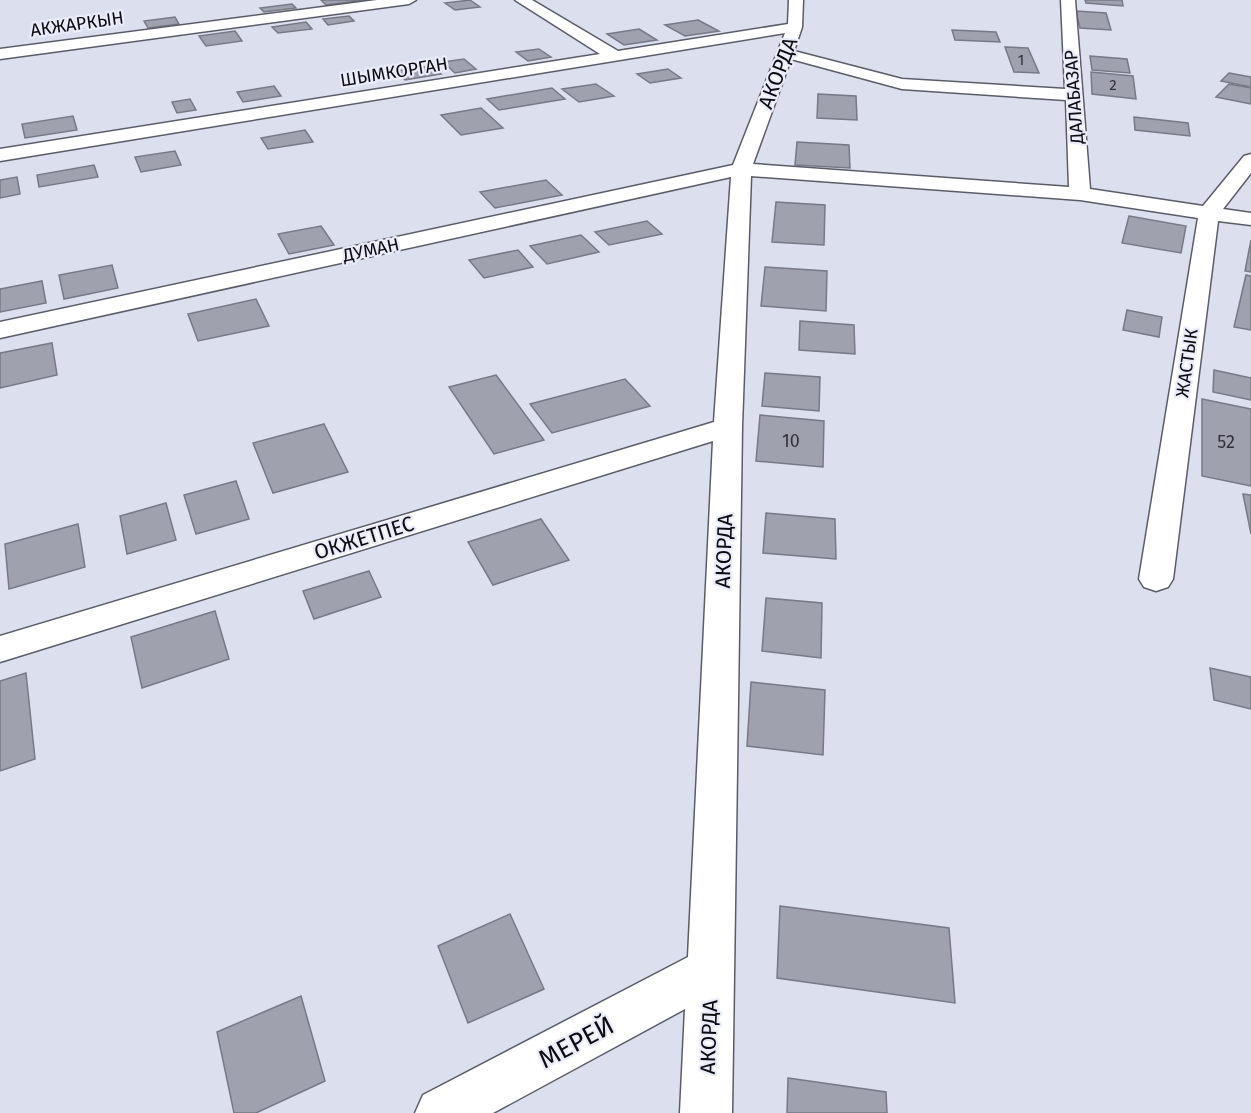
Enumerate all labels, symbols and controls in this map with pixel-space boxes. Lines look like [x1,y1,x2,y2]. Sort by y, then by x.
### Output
street label: АКЖАРКЫН [29,7,125,41]
street label: АКОРДА [753,34,803,112]
street label: ДАЛАБАЗАР [1060,49,1088,146]
house number: 1 [1018,51,1024,69]
street label: ШЫМКОРГАН [339,53,449,91]
house number: 2 [1109,76,1117,94]
street label: ДУМАН [340,233,401,267]
street label: ЖАСТЫК [1171,327,1203,399]
house number: 10 [782,430,800,452]
house number: 52 [1217,431,1235,453]
street label: ОКЖЕТПЕС [311,510,417,566]
street label: АКОРДА [710,513,738,589]
street label: АКОРДА [695,999,723,1075]
street label: МЕРЕЙ [533,1010,619,1075]

